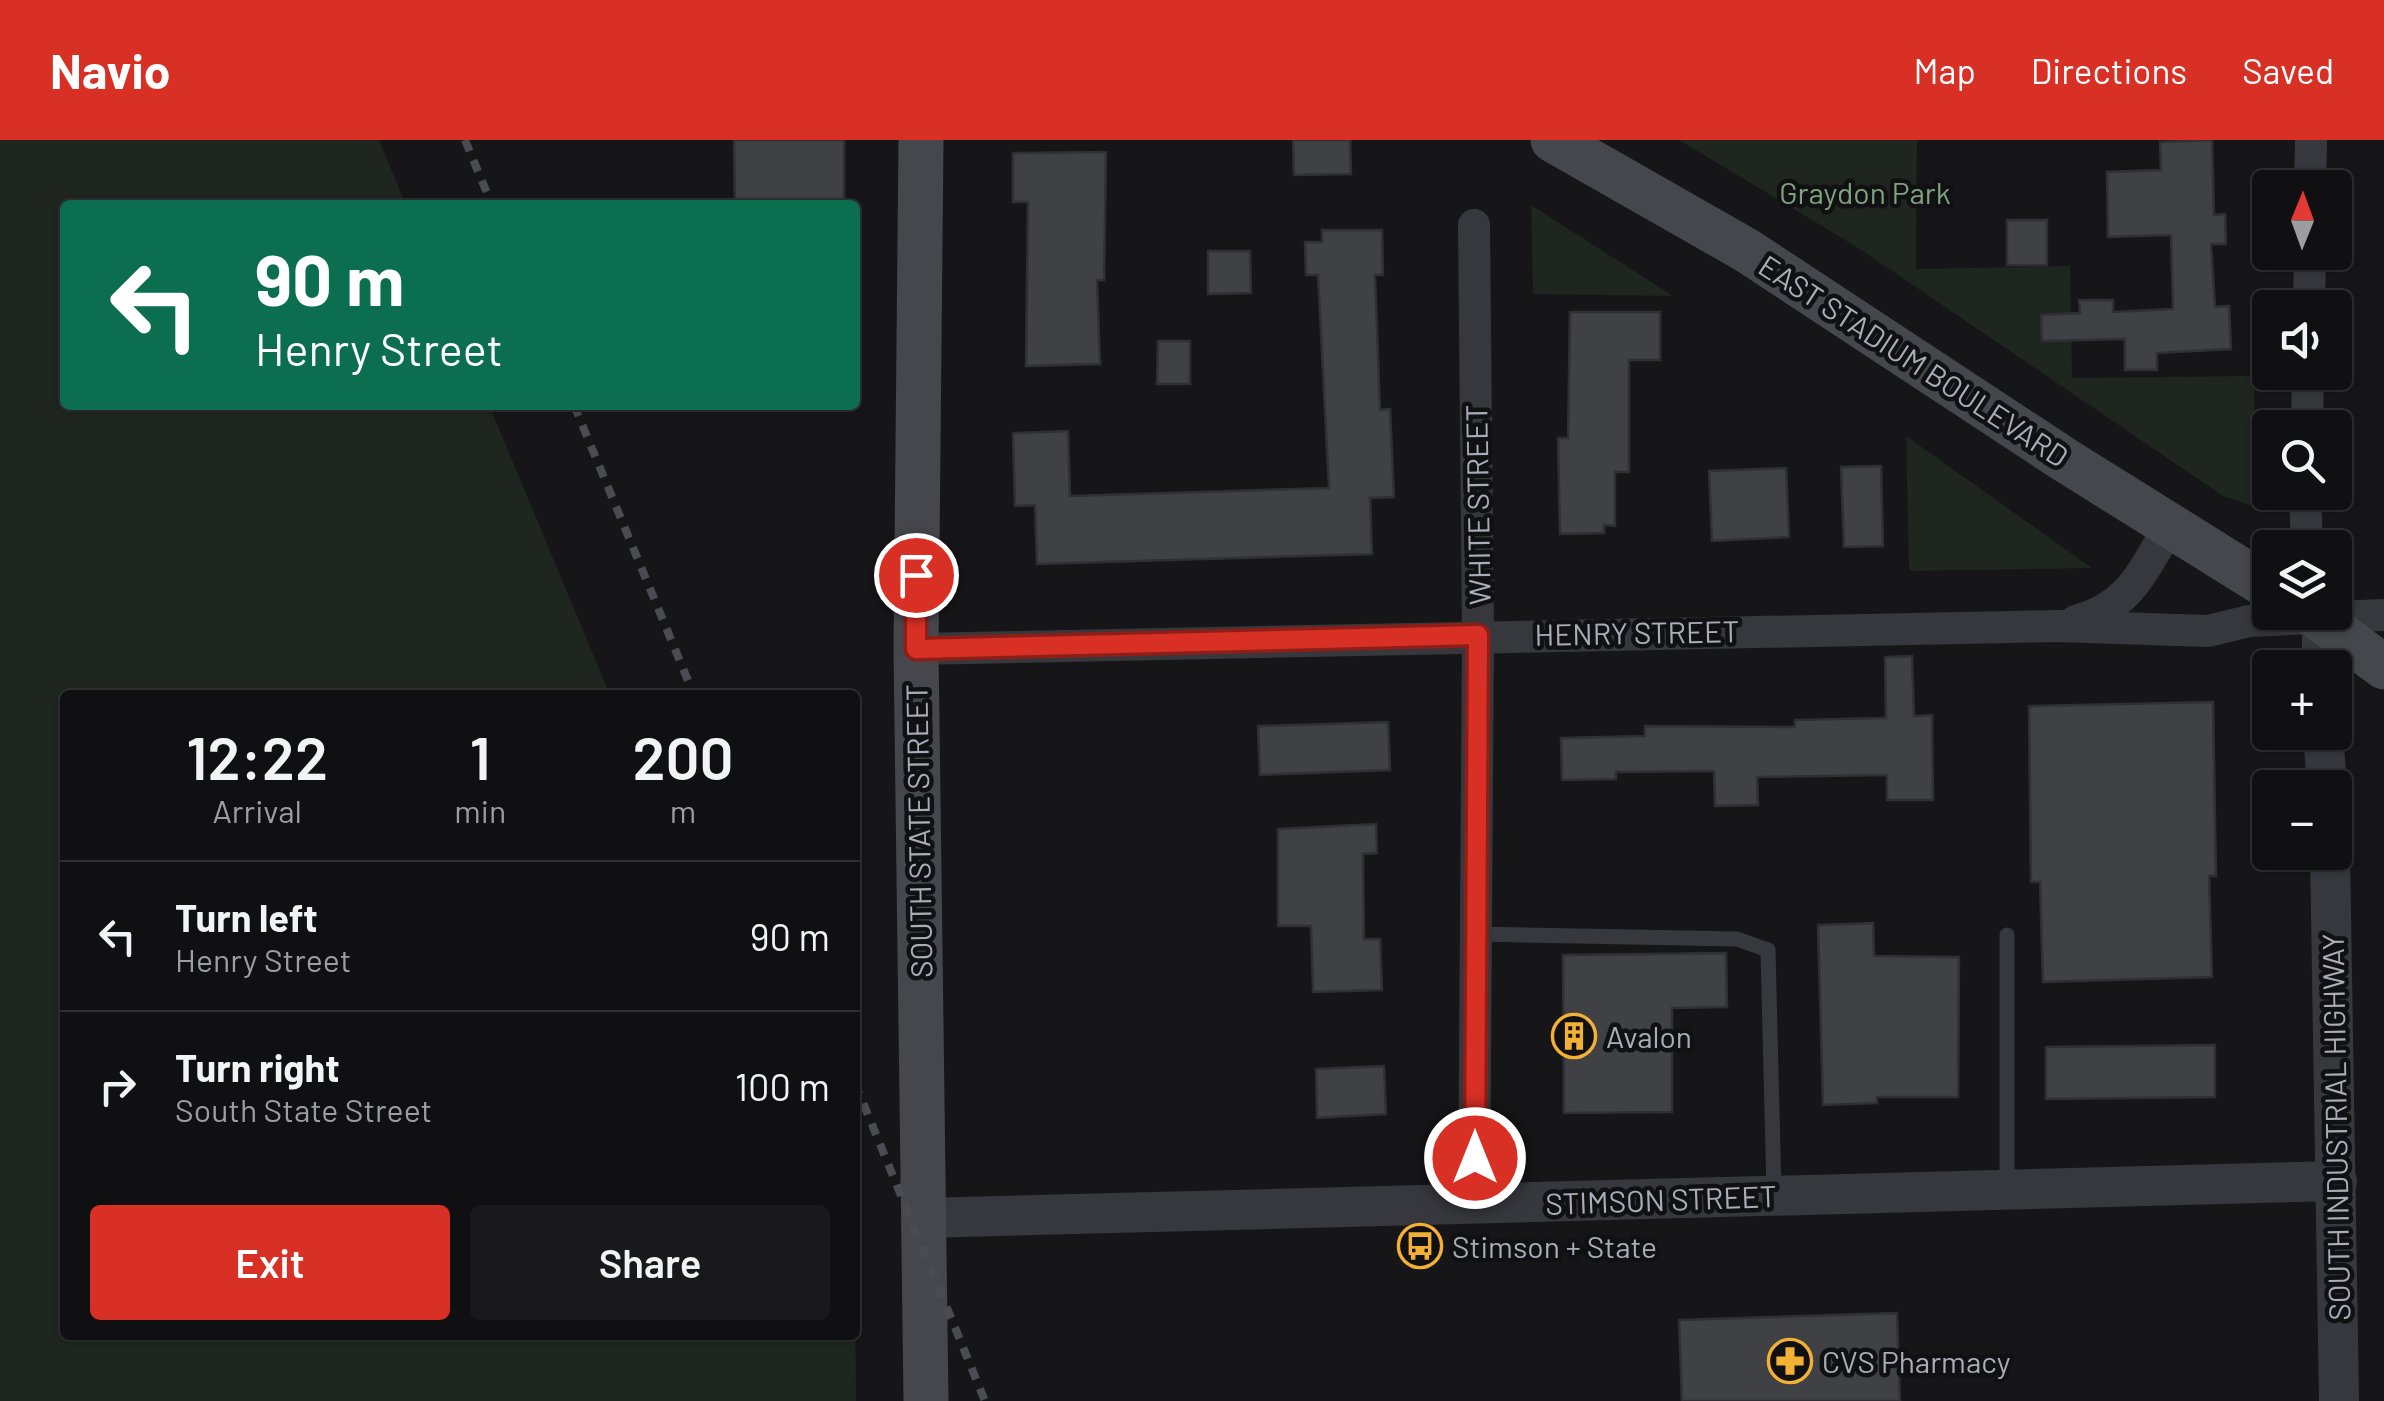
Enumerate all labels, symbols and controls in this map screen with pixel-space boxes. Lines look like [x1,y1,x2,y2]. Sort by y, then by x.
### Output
text: Navio [50,41,171,99]
text: Map [1914,49,1976,91]
text: Directions [2031,49,2187,91]
text: Saved [2242,49,2334,91]
north arrow [2252,170,2352,270]
map controls [2252,170,2352,870]
park label: Graydon Park [1779,174,1951,210]
text: 90 m [255,236,405,320]
icon: left [90,240,220,370]
street label: EAST STADIUM BOULEVARD [1753,246,2075,474]
button: sound [2252,290,2352,390]
text: Henry Street [255,321,503,375]
street label: WHITE STREET [1457,404,1497,606]
button: search [2252,410,2352,510]
button: layers [2252,530,2352,630]
pin [874,533,959,618]
icon: arrive [889,548,944,603]
street label: HENRY STREET [1534,612,1740,652]
button: + [2252,650,2352,750]
street label: SOUTH STATE STREET [897,684,939,978]
text: 12:22 [186,720,328,792]
text: 1 [470,720,491,792]
text: 200 [632,720,734,792]
button: − [2252,770,2352,870]
text: Arrival [212,791,302,829]
text: min [454,791,506,829]
text: m [670,791,696,829]
text: Turn left [175,894,318,940]
icon: left [90,909,145,964]
text: 90 m [750,913,830,959]
street label: SOUTH INDUSTRIAL HIGHWAY [2314,933,2356,1321]
text: Henry Street [175,940,351,978]
building icon: Avalon [1551,1013,1597,1059]
place label: Avalon [1606,1018,1692,1054]
text: Turn right [175,1044,340,1090]
icon: right [90,1059,145,1114]
text: 100 m [735,1063,830,1109]
text: South State Street [175,1090,432,1128]
position arrow [1423,1106,1527,1210]
street label: STIMSON STREET [1545,1177,1777,1221]
button: Exit [90,1205,450,1320]
button: Share [470,1205,830,1320]
bus stop icon: Stimson + State [1397,1223,1443,1269]
place label: Stimson + State [1452,1228,1657,1264]
pharmacy icon: CVS Pharmacy [1767,1338,1813,1384]
place label: CVS Pharmacy [1822,1343,2011,1379]

